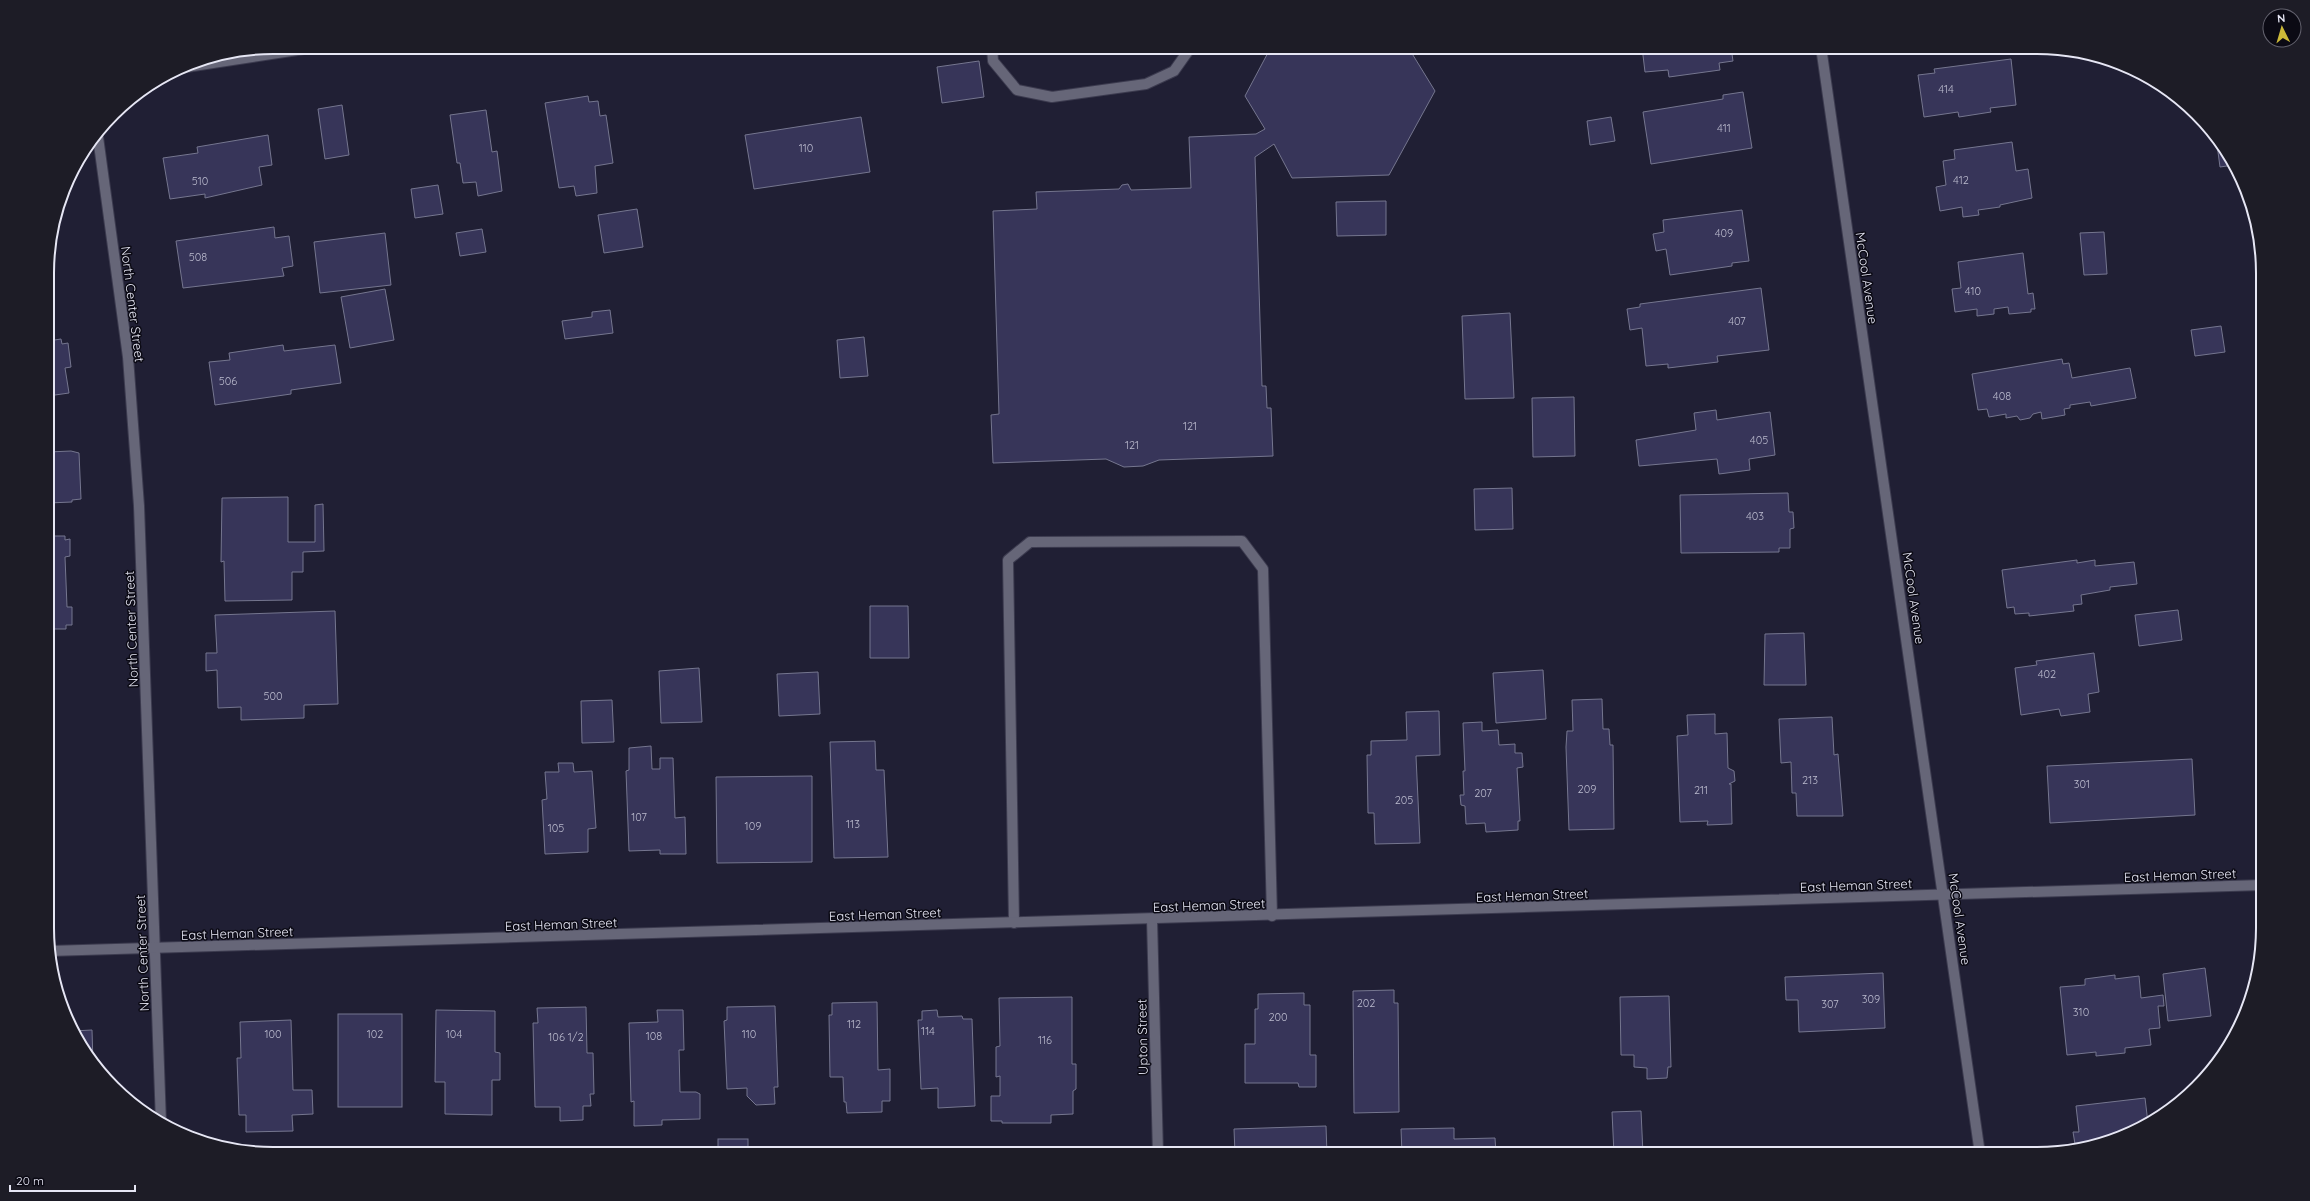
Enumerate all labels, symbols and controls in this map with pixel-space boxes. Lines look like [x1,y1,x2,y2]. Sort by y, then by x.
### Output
north arrow [2262,8,2302,48]
text: N [2276,11,2286,25]
house number: 414 [1938,82,1954,96]
house number: 411 [1717,121,1731,135]
house number: 110 [799,141,813,155]
house number: 412 [1953,173,1969,187]
house number: 510 [192,174,208,188]
house number: 409 [1715,226,1733,240]
street label: McCool Avenue [1853,231,1881,325]
street label: North Center Street [118,245,148,363]
house number: 508 [189,250,207,264]
house number: 410 [1965,284,1981,298]
house number: 407 [1728,314,1746,328]
house number: 506 [219,374,237,388]
house number: 408 [1993,389,2011,403]
house number: 121 [1183,419,1197,433]
house number: 405 [1750,433,1768,447]
house number: 121 [1125,438,1139,452]
house number: 403 [1746,509,1764,523]
street label: McCool Avenue [1900,551,1928,645]
street label: North Center Street [121,570,141,688]
house number: 402 [2038,667,2056,681]
house number: 500 [263,689,283,703]
house number: 213 [1802,773,1818,787]
house number: 301 [2074,777,2090,791]
house number: 209 [1578,782,1596,796]
house number: 211 [1694,783,1708,797]
house number: 207 [1474,786,1492,800]
house number: 205 [1395,793,1413,807]
house number: 107 [631,810,647,824]
house number: 113 [846,817,860,831]
house number: 109 [745,819,761,833]
house number: 105 [548,821,564,835]
street label: East Heman Street [2124,865,2236,885]
street label: McCool Avenue [1946,872,1974,966]
street label: East Heman Street [1800,875,1912,895]
street label: East Heman Street [1476,885,1588,905]
street label: North Center Street [132,894,152,1012]
street label: East Heman Street [1153,895,1265,915]
street label: East Heman Street [829,904,941,924]
street label: East Heman Street [505,914,617,934]
street label: East Heman Street [181,923,293,943]
house number: 309 [1862,992,1880,1006]
house number: 202 [1357,996,1375,1010]
house number: 307 [1821,997,1839,1011]
street label: Upton Street [1133,999,1151,1075]
house number: 310 [2073,1005,2089,1019]
house number: 200 [1268,1010,1288,1024]
house number: 112 [847,1017,861,1031]
house number: 114 [921,1024,935,1038]
house number: 100 [264,1027,282,1041]
house number: 102 [367,1027,383,1041]
house number: 104 [446,1027,462,1041]
house number: 110 [742,1027,756,1041]
house number: 108 [646,1029,662,1043]
house number: 106 1/2 [548,1030,584,1044]
house number: 116 [1038,1033,1052,1047]
scale bar [10,1167,135,1193]
text: 20 m [16,1173,44,1188]

